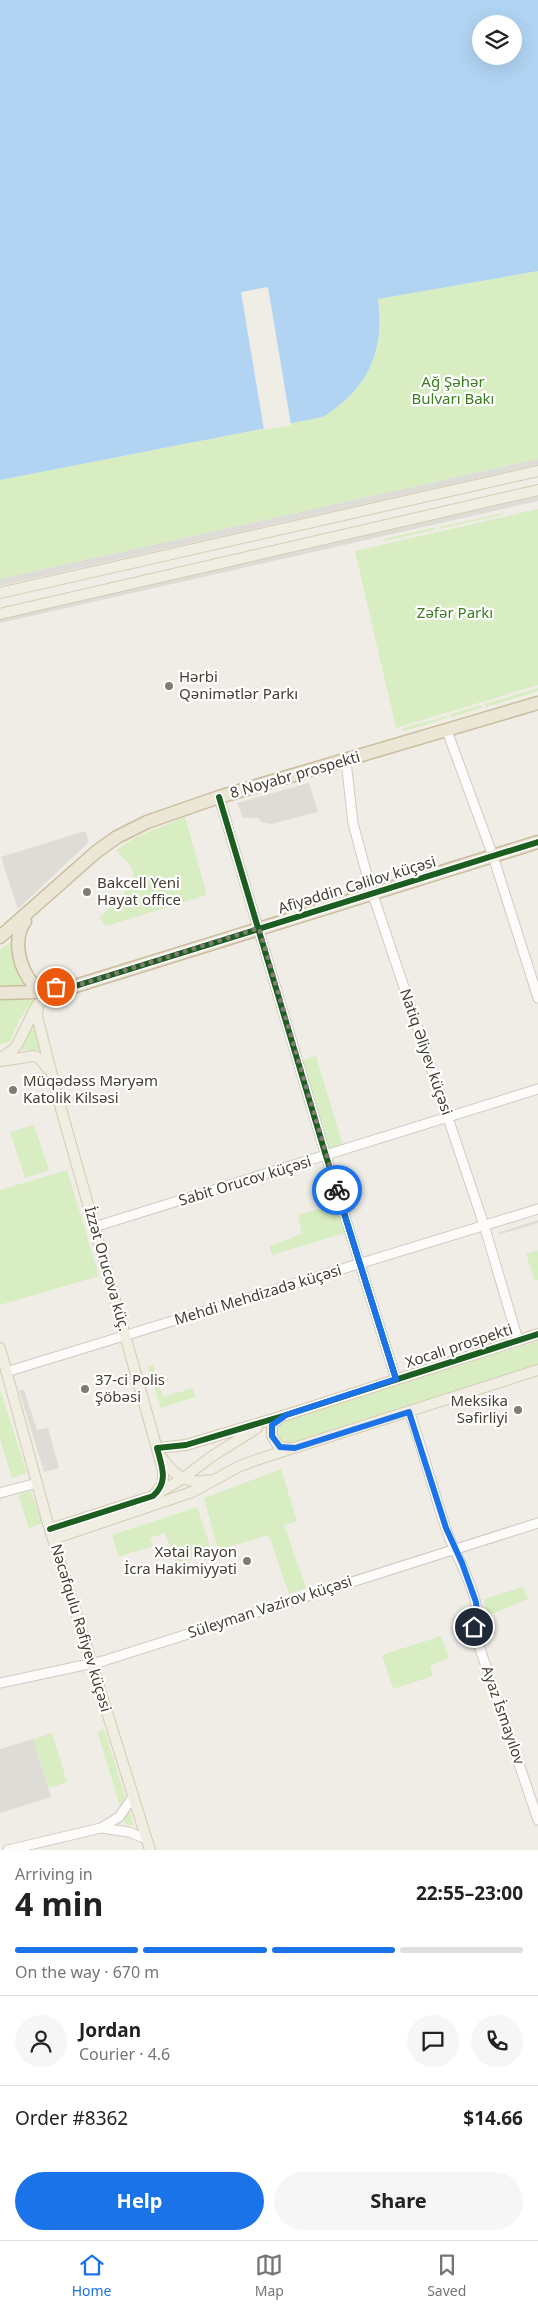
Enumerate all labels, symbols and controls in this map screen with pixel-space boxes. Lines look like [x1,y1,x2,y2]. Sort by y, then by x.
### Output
map controls [472,15,522,65]
button: layers [472,15,522,65]
park label: Ağ Şəhər Bulvarı Bakı [412,371,494,408]
park label: Zəfər Parkı [417,602,493,622]
place label: Hərbi Qənimətlər Parkı [179,666,298,703]
marker: Hərbi Qənimətlər Parkı [163,680,175,692]
street label: 8 Noyabr prospekti [227,746,362,802]
street label: Afiyəddin Cəlilov küçəsi [275,850,438,918]
place label: Bakcell Yeni Hayat office [97,872,181,909]
marker: Bakcell Yeni Hayat office [81,886,93,898]
pin [35,966,77,1008]
icon: bag [42,973,70,1001]
street label: Natiq Əliyev küçəsi [396,986,458,1118]
place label: Müqədəss Məryəm Katolik Kilsəsi [23,1070,158,1107]
marker: Müqədəss Məryəm Katolik Kilsəsi [7,1084,19,1096]
street label: Sabit Orucov küçəsi [176,1150,313,1210]
courier [312,1165,362,1215]
icon: bike [323,1176,351,1204]
street label: İzzət Orucova küç. [81,1204,135,1333]
street label: Mehdi Mehdizadə küçəsi [172,1259,344,1329]
street label: Xocalı prospekti [403,1318,515,1372]
place label: 37-ci Polis Şöbəsi [95,1369,165,1406]
marker: 37-ci Polis Şöbəsi [79,1383,91,1395]
place label: Meksika Səfirliyi [450,1390,508,1427]
marker: Meksika Səfirliyi [512,1404,524,1416]
street label: Nəcəfqulu Rəfiyev küçəsi [47,1541,117,1714]
place label: Xətai Rayon İcra Hakimiyyəti [124,1541,237,1578]
marker: Xətai Rayon İcra Hakimiyyəti [241,1555,253,1567]
street label: Süleyman Vəzirov küçəsi [185,1570,354,1642]
pin [453,1606,495,1648]
icon: home [460,1613,488,1641]
street label: Ayaz İsmayılov [478,1663,530,1767]
text: Arriving in [15,1863,93,1885]
text: 22:55–23:00 [416,1880,523,1906]
text: 4 min [15,1882,103,1925]
text: On the way · 670 m [15,1961,159,1983]
button: person [15,2015,67,2067]
button: chat [407,2015,459,2067]
button: phone [471,2015,523,2067]
text: Jordan [79,2017,141,2043]
text: Courier · 4.6 [79,2043,170,2065]
text: Order #8362 [15,2105,128,2131]
text: $14.66 [463,2105,523,2131]
button: Help [15,2172,264,2230]
button: Share [274,2172,523,2230]
tab: Home [72,2251,111,2300]
tab: Map [255,2251,284,2300]
tab: Saved [427,2251,466,2300]

